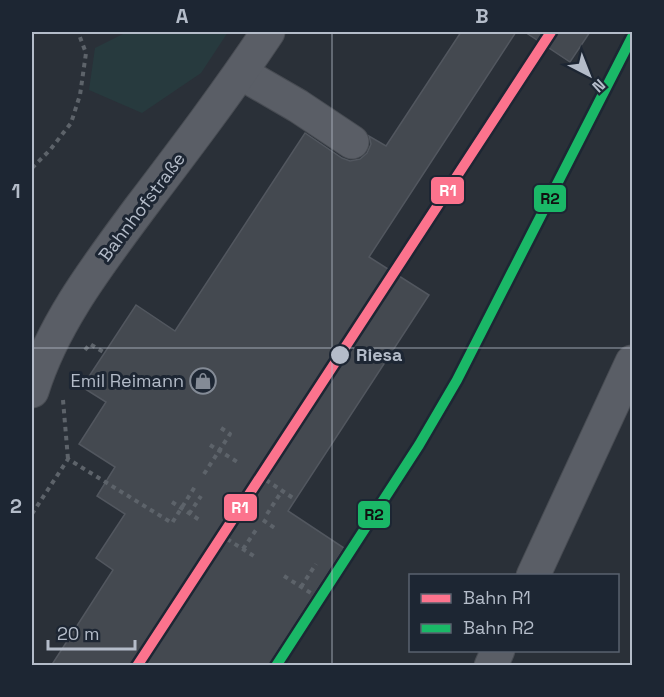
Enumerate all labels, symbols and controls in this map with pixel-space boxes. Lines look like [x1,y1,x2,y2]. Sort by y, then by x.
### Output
text: A [176,3,189,29]
text: B [475,3,489,29]
north arrow [559,45,619,105]
text: N [588,74,610,97]
street label: Bahnhofstraße [93,148,190,266]
line badge: R1 [430,176,465,205]
text: 1 [11,178,21,204]
text: R1 [439,180,457,201]
line badge: R2 [533,184,567,213]
text: R2 [540,188,560,209]
place label: Riesa [356,343,403,366]
marker: Riesa [329,344,351,366]
shop icon: Emil Reimann [188,366,218,396]
place label: Emil Reimann [71,369,184,392]
text: 2 [10,493,22,519]
line badge: R1 [223,493,258,522]
text: R1 [231,497,249,518]
line badge: R2 [357,500,391,529]
text: R2 [364,504,384,525]
legend [409,574,619,652]
text: Bahn R1 [463,586,531,609]
scale bar [48,613,135,651]
text: Bahn R2 [463,616,534,639]
text: 20 m [57,622,100,645]

